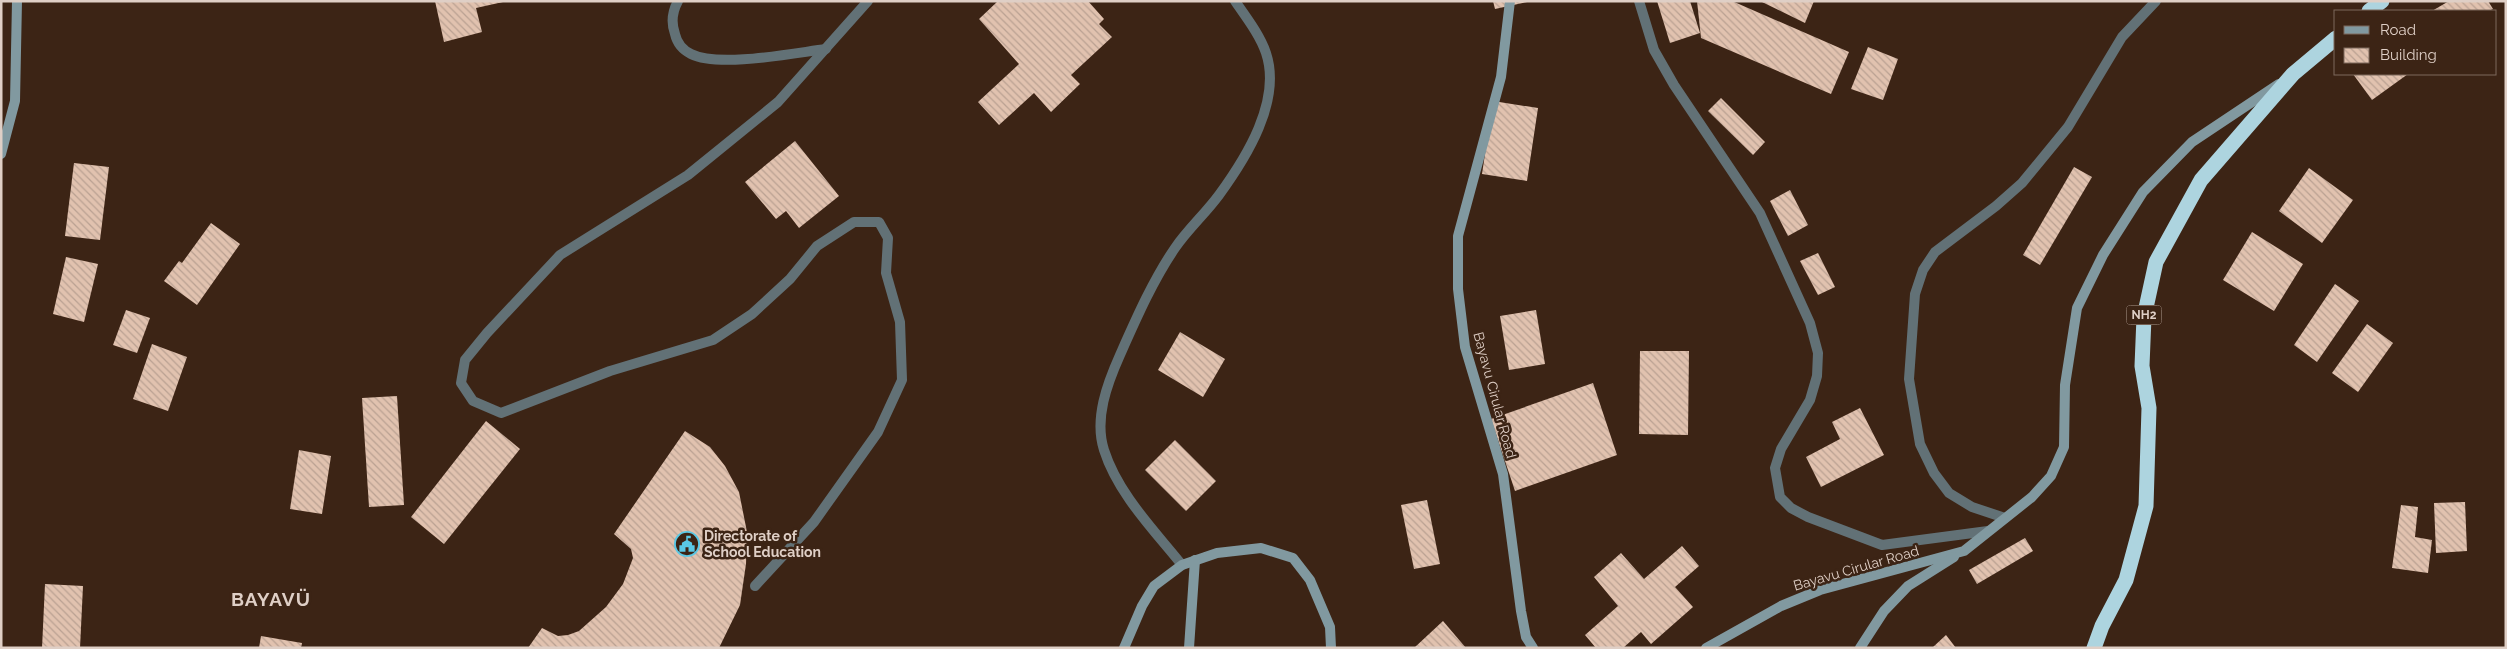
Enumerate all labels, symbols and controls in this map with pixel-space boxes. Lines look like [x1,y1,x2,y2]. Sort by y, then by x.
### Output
legend [2334,10,2497,75]
text: Road [2380,21,2416,39]
text: Building [2380,46,2437,64]
road number: NH2 [2126,306,2162,324]
street label: Bayavu Cirular Road [1470,330,1520,460]
place label: Directorate of School Education [704,528,821,560]
public building icon: Directorate of School Education [674,531,700,557]
street label: Bayavu Cirular Road [1791,542,1921,594]
district label: BAYAVÜ [231,588,311,610]

